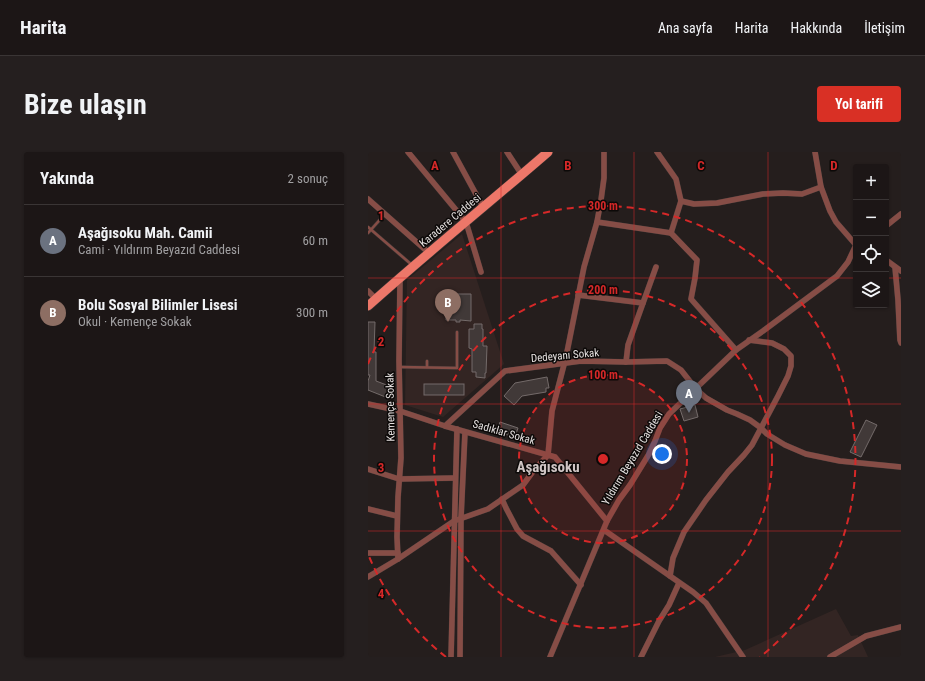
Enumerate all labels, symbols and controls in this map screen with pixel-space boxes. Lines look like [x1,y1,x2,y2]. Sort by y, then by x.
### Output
text: Harita [20,16,66,39]
text: Ana sayfa [658,20,713,36]
text: Harita [735,20,768,36]
text: Hakkında [790,20,842,36]
text: İletişim [864,20,905,36]
button: Yol tarifi [817,86,901,122]
text: Bize ulaşın [24,88,147,121]
text: A [431,158,439,173]
text: B [564,158,572,173]
text: C [697,158,705,173]
text: D [830,158,838,173]
map controls [853,164,889,308]
button: + [853,164,889,200]
text: Yakında [40,168,94,188]
text: 2 sonuç [288,171,328,186]
street label: Karadere Caddesi [417,191,484,250]
text: 300 m [588,199,618,213]
button: − [853,200,889,236]
text: 1 [378,208,384,223]
text: Aşağısoku Mah. Camii [78,224,213,242]
text: A [49,233,57,248]
text: 60 m [302,233,328,248]
button: locate [853,236,889,272]
text: Cami · Yıldırım Beyazıd Caddesi [78,242,240,257]
button: layers [853,272,889,308]
text: 200 m [588,283,618,297]
pin: B [435,289,461,322]
text: Bolu Sosyal Bilimler Lisesi [78,296,238,314]
text: B [49,305,57,320]
text: 300 m [296,305,328,320]
text: Okul · Kemençe Sokak [78,314,192,329]
text: 2 [378,334,385,349]
street label: Dedeyanı Sokak [530,346,600,365]
text: 100 m [588,368,618,382]
street label: Kemençe Sokak [383,372,398,442]
pin: A [676,380,702,413]
street label: Yıldırım Beyazıd Caddesi [599,409,666,507]
street label: Sadıklar Sokak [471,417,536,448]
your location [652,444,672,464]
centre of rings [596,452,610,466]
district label: Aşağısoku [516,458,580,476]
text: 3 [378,460,384,475]
text: 4 [378,586,385,601]

